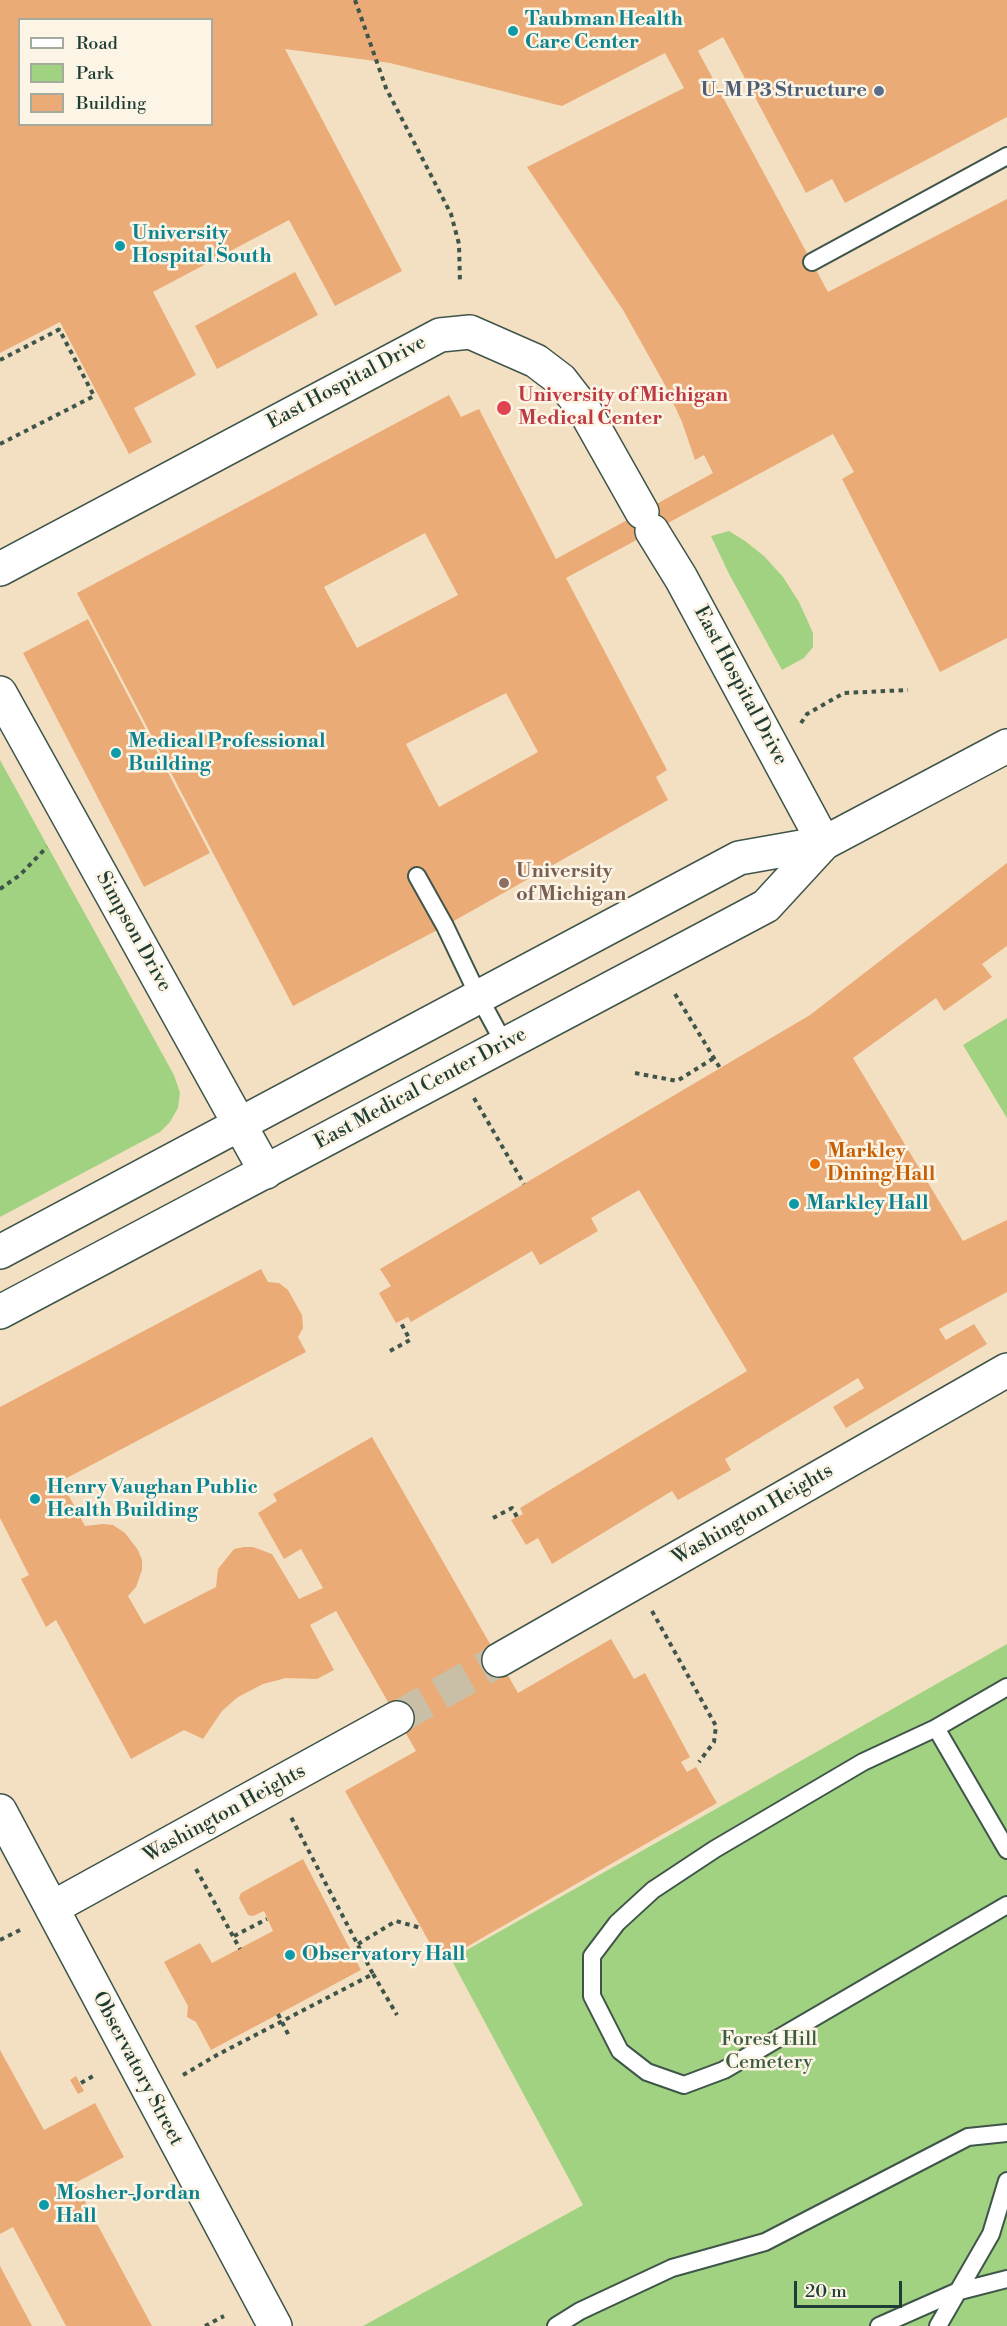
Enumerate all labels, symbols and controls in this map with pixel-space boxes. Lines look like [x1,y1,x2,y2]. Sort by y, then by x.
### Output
place label: Taubman Health Care Center [525,8,683,55]
legend [18,18,213,126]
marker: Taubman Health Care Center [506,24,520,38]
text: Road [76,32,118,55]
text: Park [76,62,113,85]
place label: U-M P3 Structure [701,79,867,103]
marker: U-M P3 Structure [872,84,886,98]
text: Building [76,92,146,115]
place label: University Hospital South [132,222,272,269]
marker: University Hospital South [113,239,127,253]
street label: East Hospital Drive [263,331,431,435]
place label: University of Michigan Medical Center [518,384,728,431]
marker: University of Michigan Medical Center [495,399,513,417]
street label: East Hospital Drive [688,602,792,770]
place label: Medical Professional Building [128,730,326,777]
marker: Medical Professional Building [109,746,123,760]
place label: University of Michigan [516,860,626,907]
street label: Simpson Drive [90,868,176,996]
marker: University of Michigan [497,876,511,890]
street label: East Medical Center Drive [311,1023,531,1155]
place label: Markley Dining Hall [827,1140,935,1187]
marker: Markley Dining Hall [808,1157,822,1171]
place label: Markley Hall [806,1192,928,1216]
marker: Markley Hall [787,1197,801,1211]
street label: Washington Heights [668,1459,838,1571]
place label: Henry Vaughan Public Health Building [47,1476,258,1523]
marker: Henry Vaughan Public Health Building [28,1492,42,1506]
street label: Washington Heights [140,1760,310,1868]
place label: Observatory Hall [302,1943,465,1967]
marker: Observatory Hall [283,1948,297,1962]
street label: Observatory Street [86,1988,188,2150]
park label: Forest Hill Cemetery [721,2028,817,2075]
place label: Mosher-Jordan Hall [56,2182,200,2229]
marker: Mosher-Jordan Hall [37,2198,51,2212]
scale bar [797,2269,905,2307]
text: 20 m [805,2280,847,2303]

